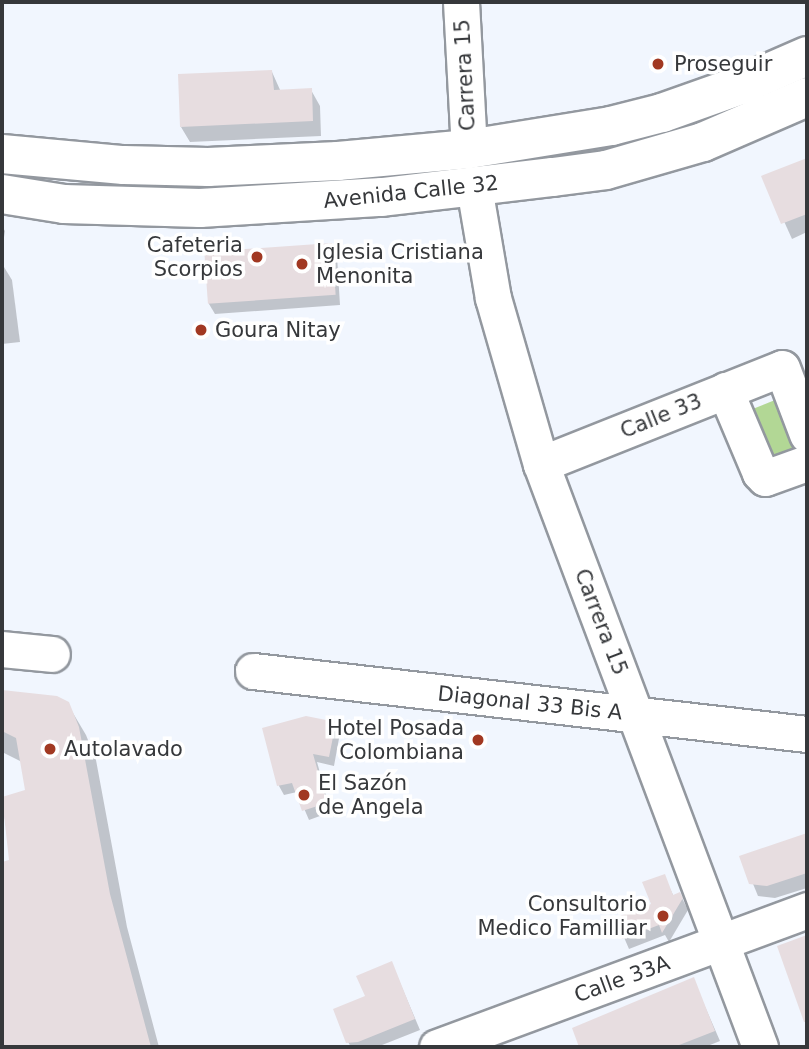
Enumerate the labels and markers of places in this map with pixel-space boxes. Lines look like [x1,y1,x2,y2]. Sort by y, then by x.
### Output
place label: Proseguir [674,51,772,77]
marker: Proseguir [648,54,668,74]
place label: Cafeteria Scorpios [147,232,243,282]
place label: Iglesia Cristiana Menonita [316,239,484,289]
marker: Cafeteria Scorpios [249,249,265,265]
marker: Iglesia Cristiana Menonita [294,256,310,272]
place label: Goura Nitay [215,317,341,343]
marker: Goura Nitay [193,322,209,338]
place label: Hotel Posada Colombiana [327,715,464,765]
marker: Hotel Posada Colombiana [470,732,486,748]
place label: Autolavado [64,736,183,762]
marker: Autolavado [42,741,58,757]
place label: El Sazón de Angela [318,770,424,820]
marker: El Sazón de Angela [296,787,312,803]
place label: Consultorio Medico Familliar [477,891,647,941]
marker: Consultorio Medico Familliar [653,906,673,926]

